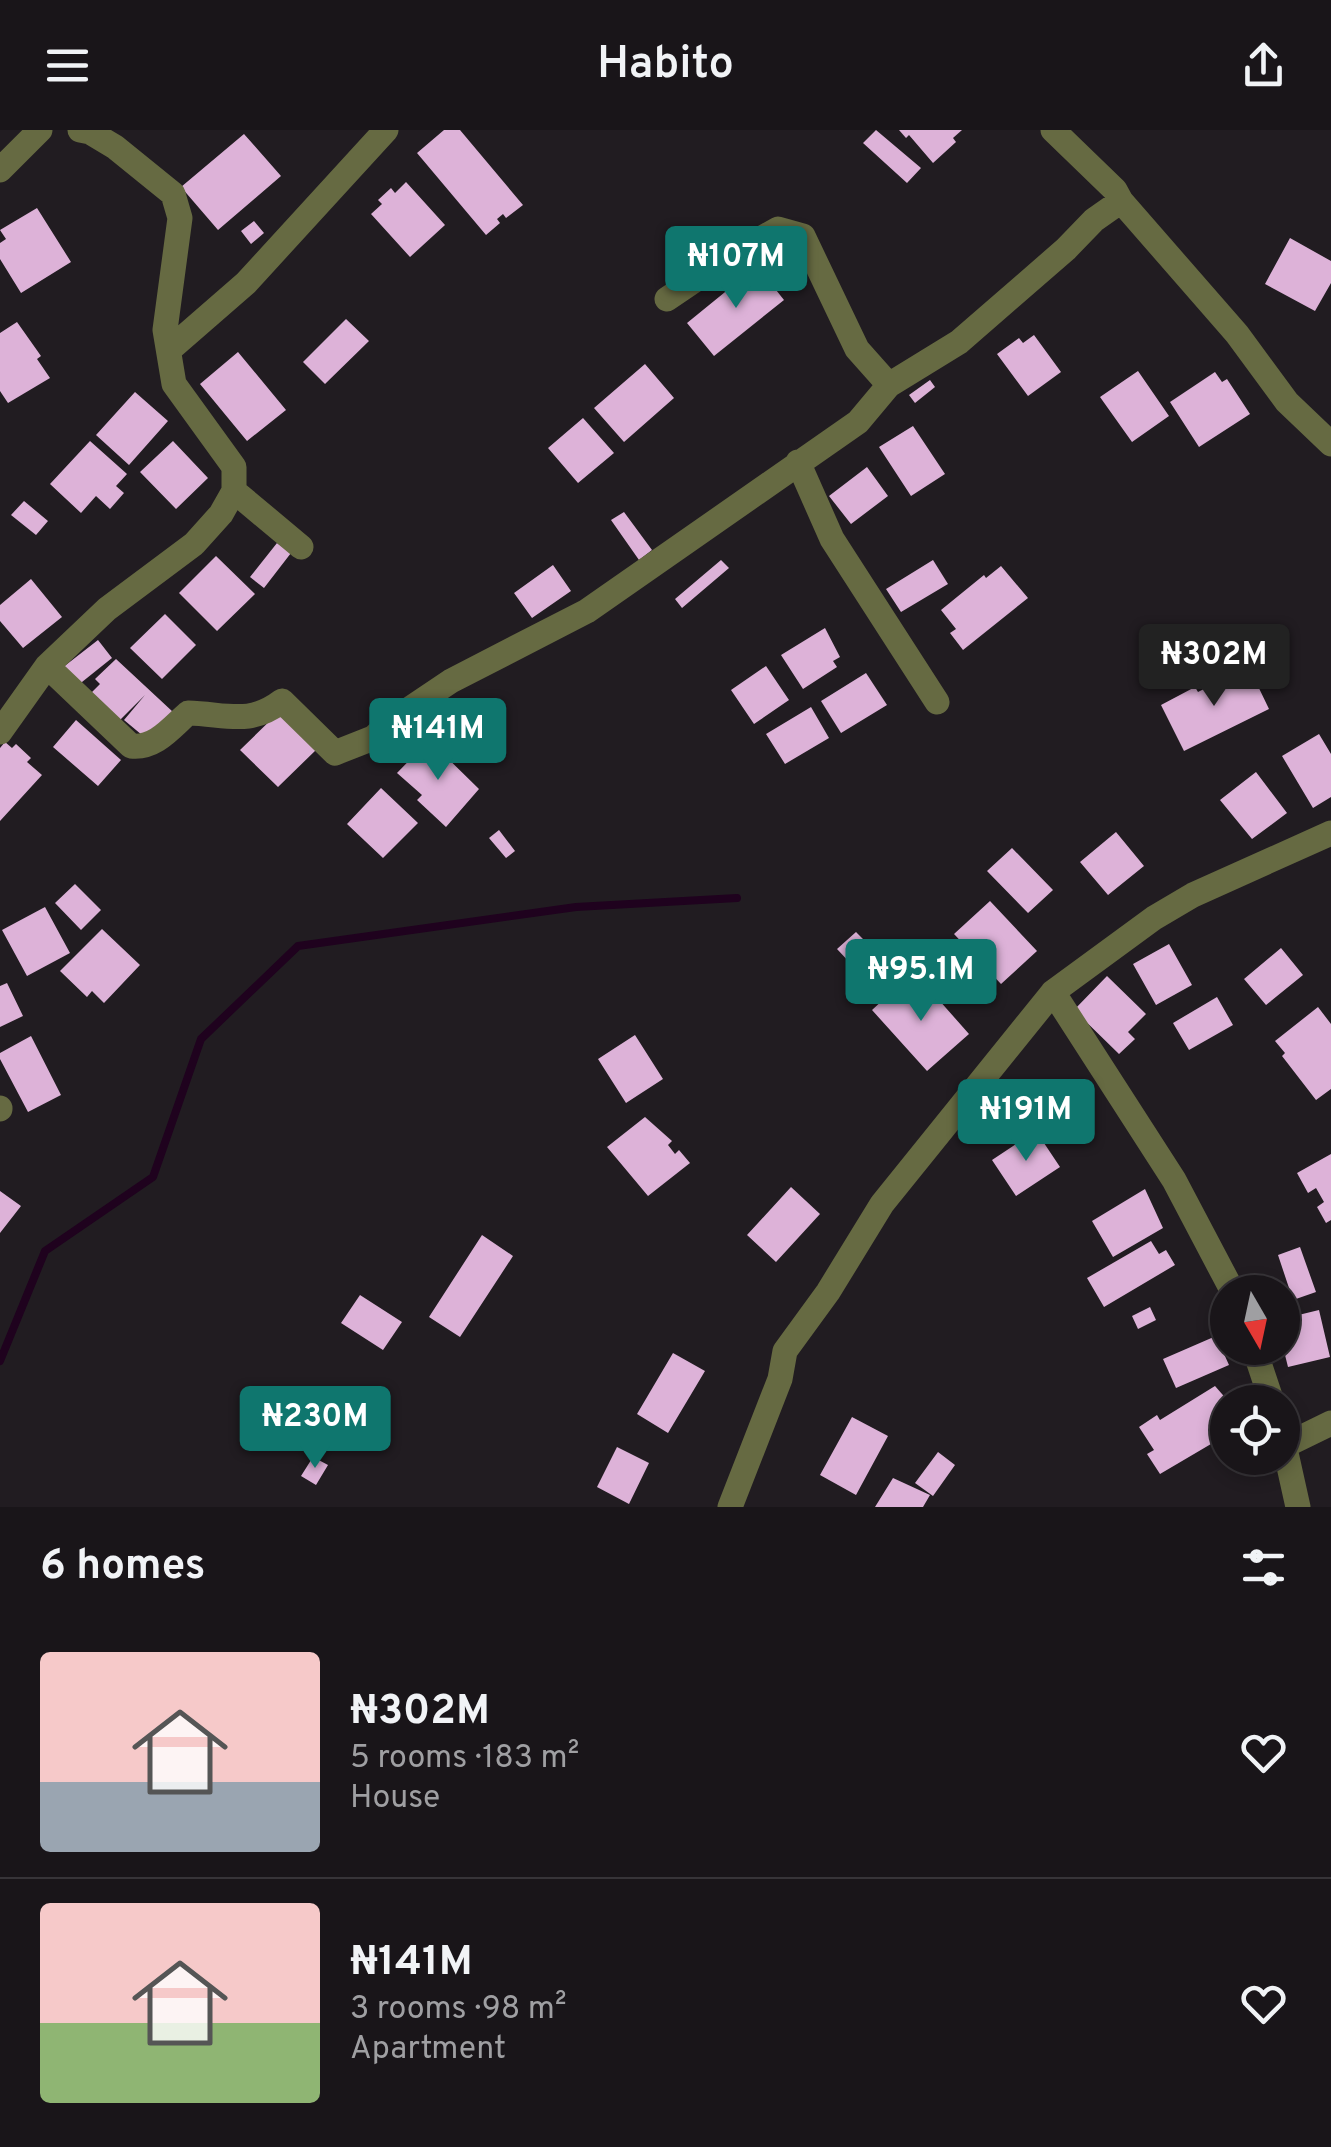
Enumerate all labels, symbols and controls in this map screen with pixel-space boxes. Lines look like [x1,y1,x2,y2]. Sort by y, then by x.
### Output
text: Habito [597,37,734,94]
icon: menu [40,38,95,93]
icon: share [1236,38,1291,93]
pin: ₦107M [666,226,806,311]
text: ₦107M [687,238,785,278]
pin: ₦302M [1144,624,1284,709]
text: ₦302M [1161,636,1267,676]
pin: ₦141M [368,698,508,783]
text: ₦141M [391,710,485,750]
pin: ₦95.1M [840,939,1002,1024]
text: ₦95.1M [867,951,975,991]
pin: ₦191M [956,1079,1096,1164]
text: ₦191M [980,1091,1072,1131]
north arrow [1210,1275,1300,1365]
map controls [1210,1275,1300,1475]
button: locate [1210,1385,1300,1475]
pin: ₦230M [245,1386,385,1471]
text: ₦230M [262,1398,368,1438]
icon: filters [1236,1540,1291,1595]
text: 6 homes [40,1541,205,1594]
text: ₦302M [350,1686,490,1739]
icon: home [120,1692,240,1812]
icon: heart [1236,1725,1291,1780]
text: 5 rooms · 183 m² [350,1739,579,1779]
text: House [350,1779,440,1819]
text: ₦141M [350,1937,473,1990]
icon: home [120,1943,240,2063]
icon: heart [1236,1976,1291,2031]
text: 3 rooms · 98 m² [350,1990,567,2030]
text: Apartment [350,2030,506,2070]

